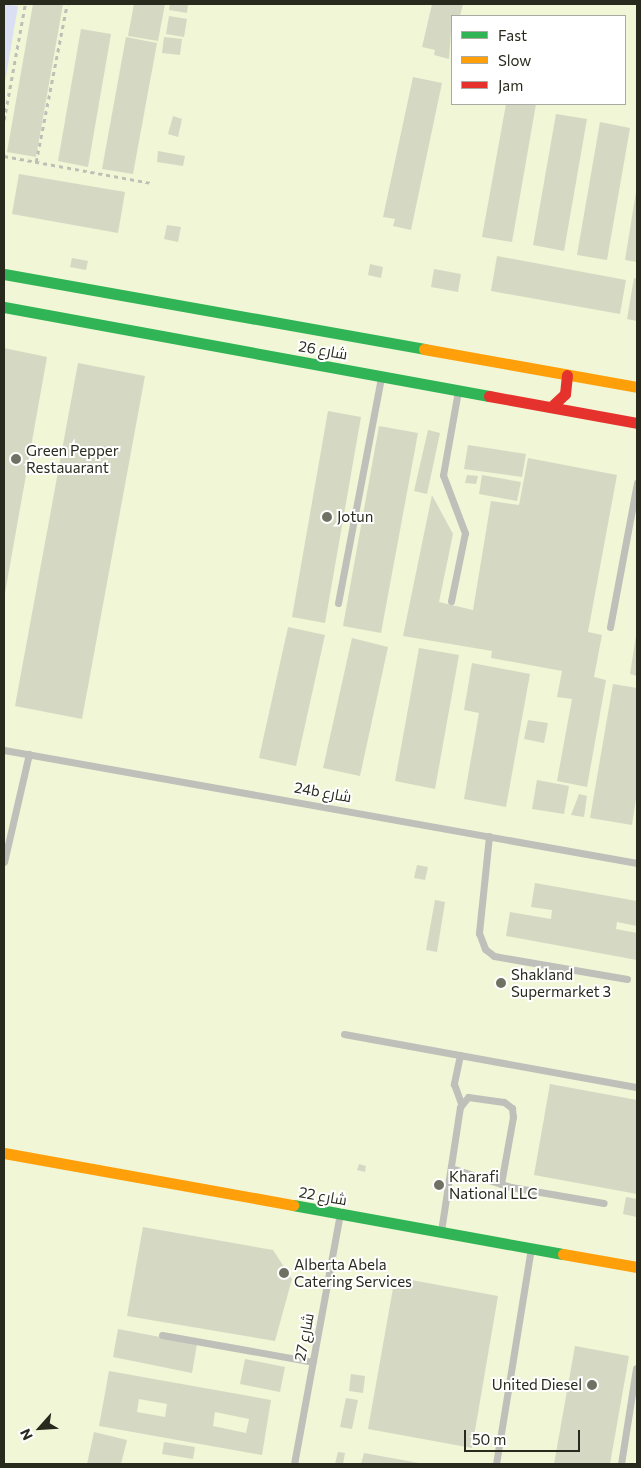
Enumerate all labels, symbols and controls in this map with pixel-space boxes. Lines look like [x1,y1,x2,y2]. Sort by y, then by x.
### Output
legend [451,15,626,105]
text: Fast [498,26,527,44]
text: Slow [498,51,531,69]
text: Jam [498,76,523,94]
street label: شارع 26 [297,337,349,363]
place label: Green Pepper Restauarant [26,441,119,476]
marker: Green Pepper Restauarant [10,453,22,465]
place label: Jotun [337,508,373,526]
marker: Jotun [321,511,333,523]
street label: 24b شارع [293,778,353,806]
place label: Shakland Supermarket 3 [511,965,611,1000]
marker: Shakland Supermarket 3 [495,977,507,989]
place label: Kharafi National LLC [449,1167,537,1202]
marker: Kharafi National LLC [433,1179,445,1191]
street label: شارع 22 [298,1183,348,1209]
place label: Alberta Abela Catering Services [294,1255,412,1290]
marker: Alberta Abela Catering Services [278,1267,290,1279]
street label: شارع 27 [291,1312,317,1362]
place label: United Diesel [492,1376,582,1394]
marker: United Diesel [586,1379,598,1391]
north arrow [15,1403,65,1453]
scale bar [466,1420,582,1452]
text: N [16,1426,36,1443]
text: 50 m [472,1430,506,1448]

